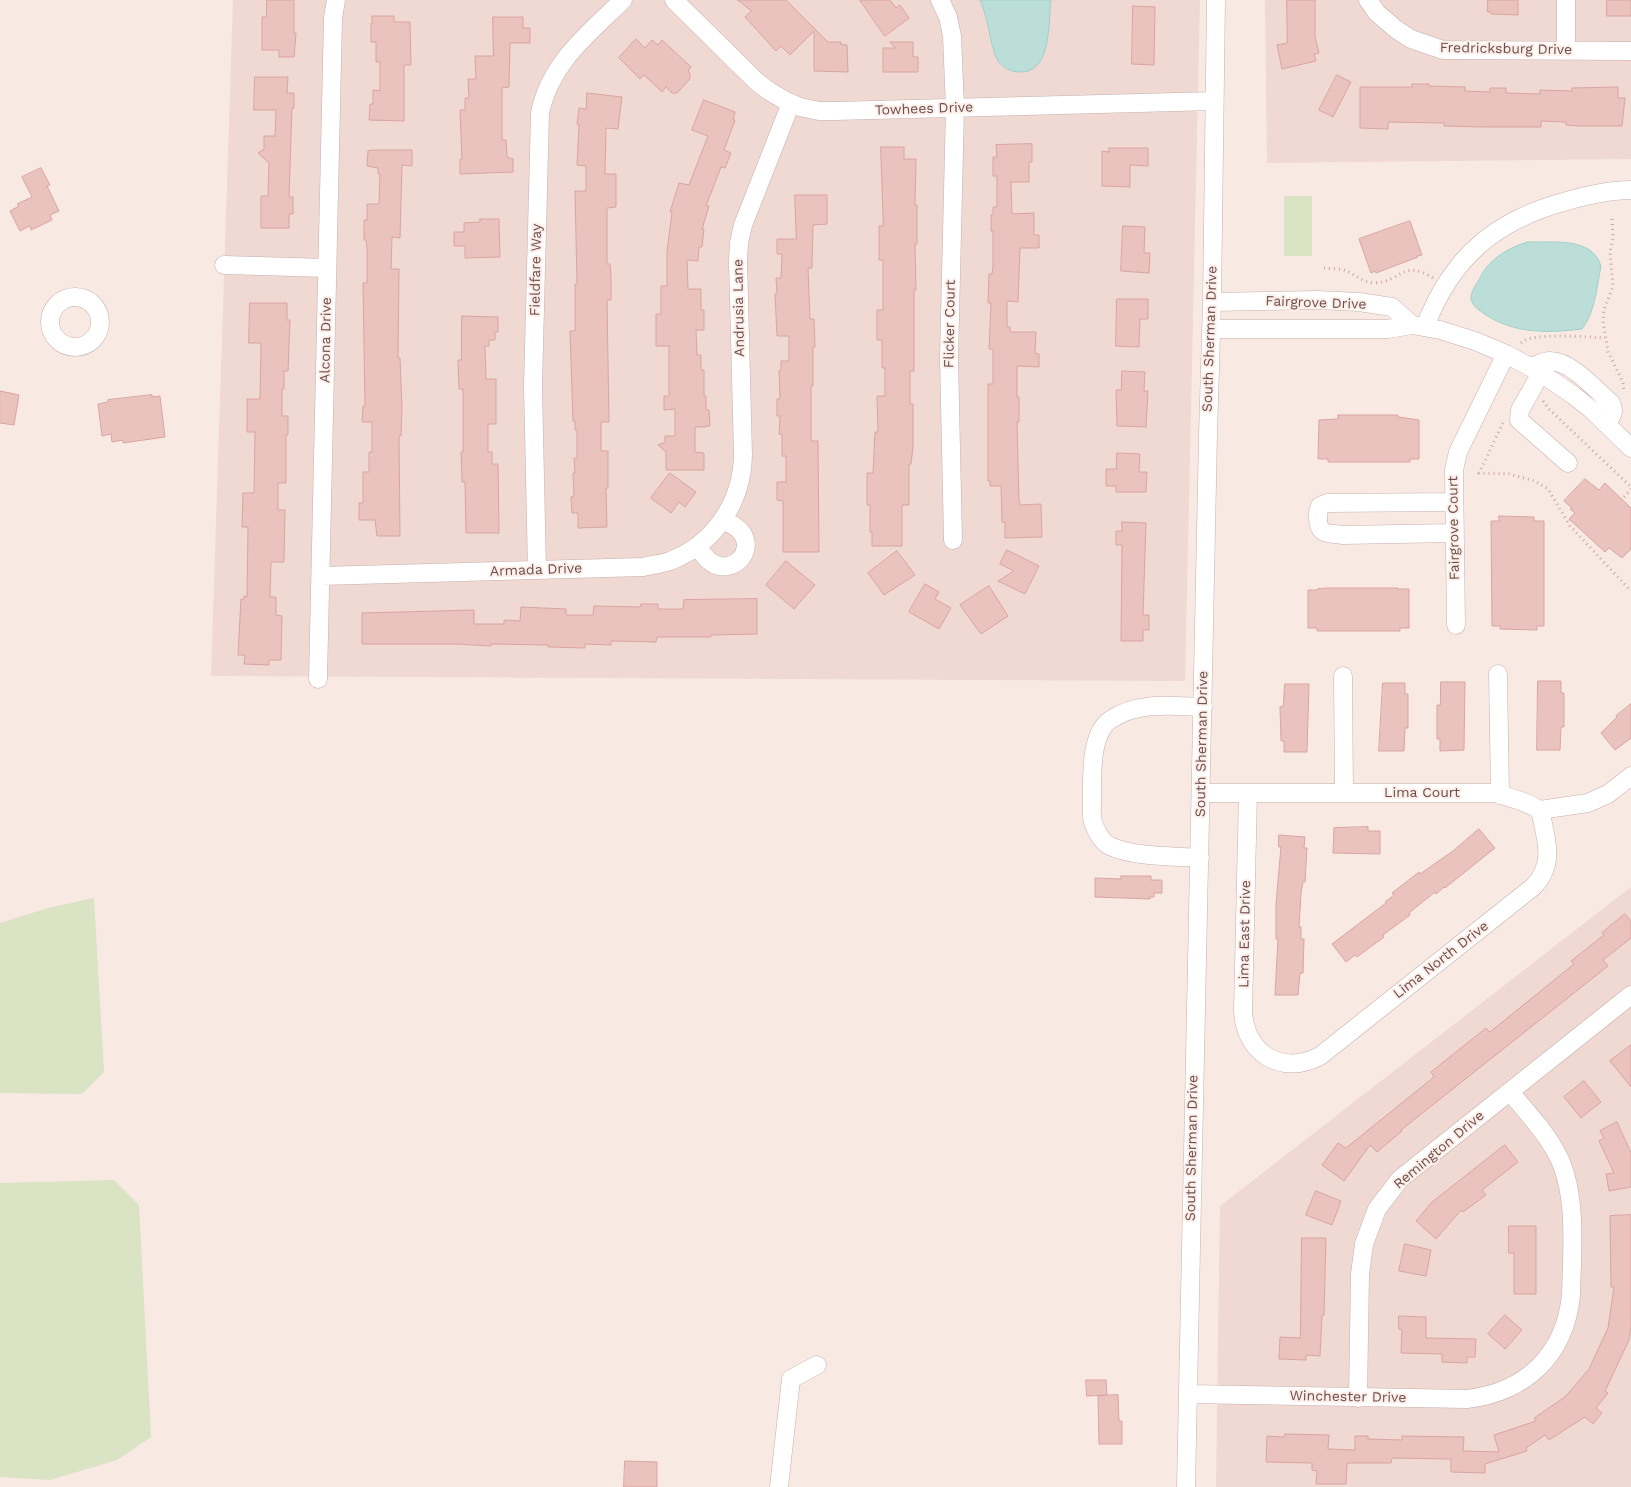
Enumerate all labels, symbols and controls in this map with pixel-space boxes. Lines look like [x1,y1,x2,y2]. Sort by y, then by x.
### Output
street label: Fredricksburg Drive [1440,39,1572,59]
street label: Towhees Drive [874,99,974,119]
street label: Fieldfare Way [527,224,545,316]
street label: Andrusia Lane [730,259,748,357]
street label: South Sherman Drive [1199,266,1221,412]
street label: Flicker Court [941,280,959,368]
street label: Fairgrove Drive [1265,293,1367,313]
street label: Alcona Drive [317,297,335,383]
street label: Fairgrove Court [1445,476,1463,580]
street label: Armada Drive [489,560,583,580]
street label: South Sherman Drive [1192,671,1212,817]
street label: Lima Court [1384,785,1460,801]
street label: Lima East Drive [1236,880,1254,988]
street label: Lima North Drive [1390,918,1492,1002]
street label: South Sherman Drive [1182,1075,1202,1221]
street label: Remington Drive [1390,1107,1488,1193]
street label: Winchester Drive [1289,1388,1407,1406]

